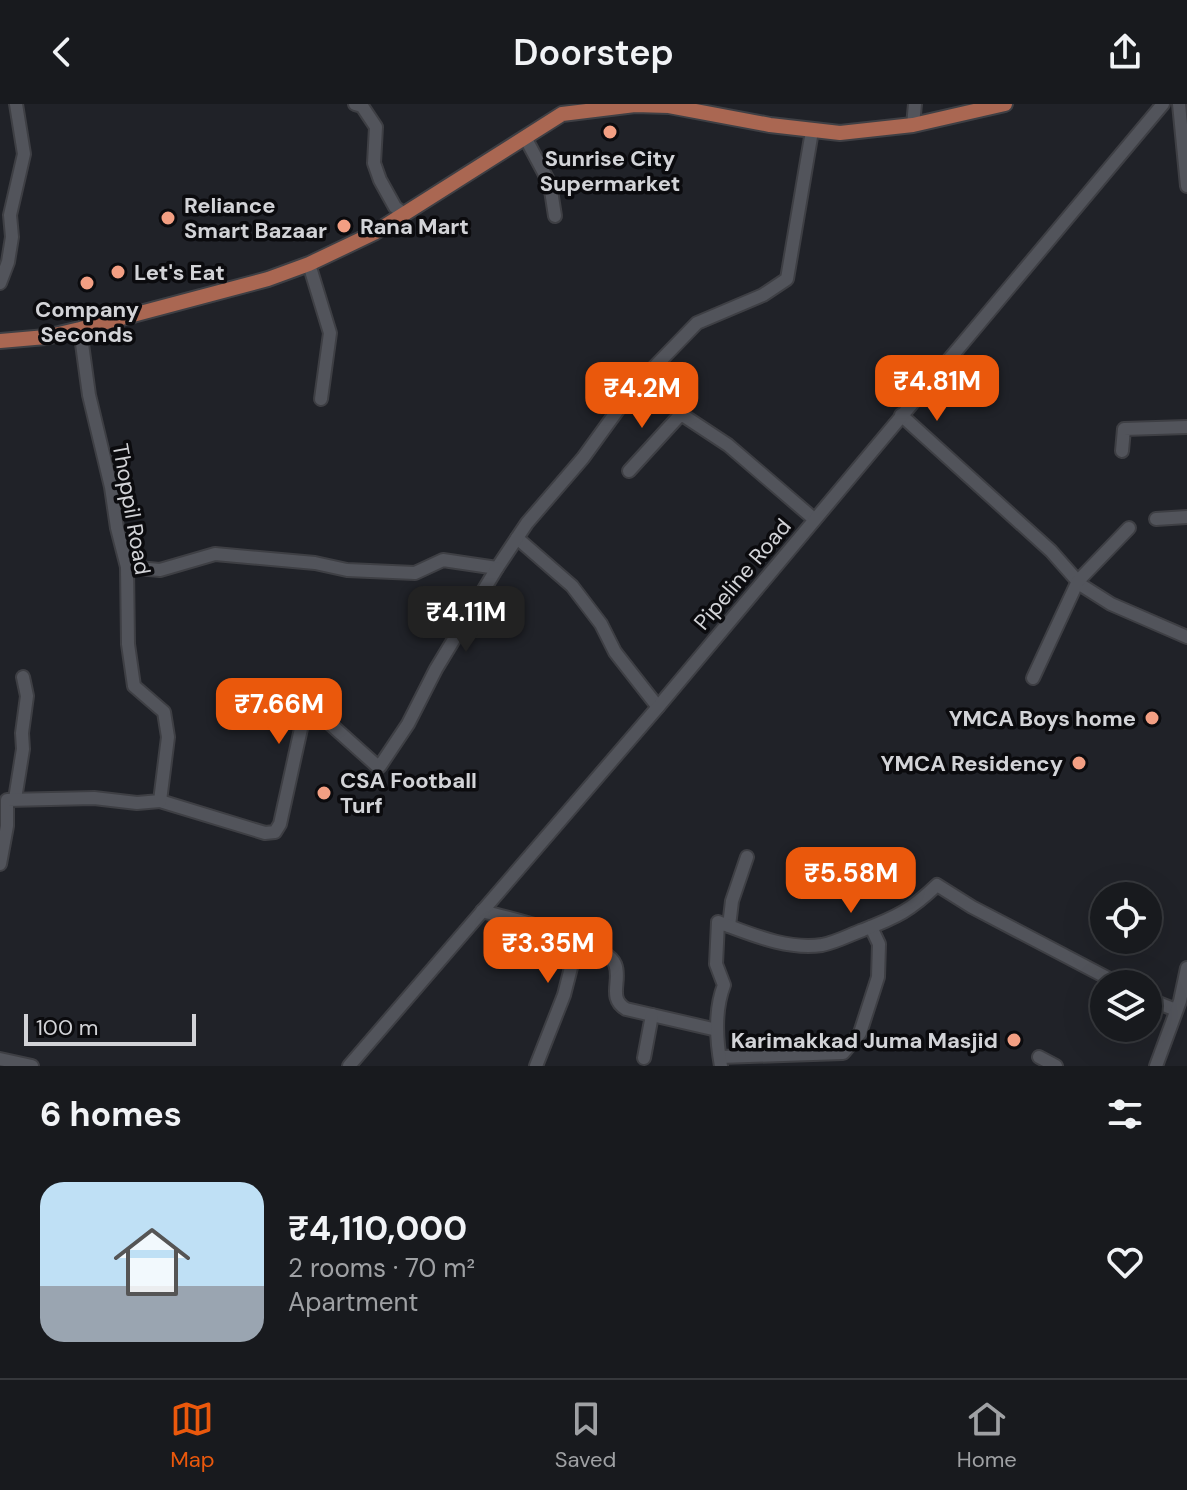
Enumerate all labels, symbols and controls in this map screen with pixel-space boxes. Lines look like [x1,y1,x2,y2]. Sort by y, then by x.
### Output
text: Doorstep [513,29,674,76]
icon: back [40,30,84,74]
icon: share [1103,30,1147,74]
marker: Sunrise City Supermarket [601,123,619,141]
place label: Sunrise City Supermarket [540,144,680,198]
place label: Reliance Smart Bazaar [184,191,327,245]
marker: Reliance Smart Bazaar [159,209,177,227]
place label: Rana Mart [360,212,469,241]
marker: Rana Mart [335,217,353,235]
place label: Let's Eat [134,258,225,287]
marker: Let's Eat [109,263,127,281]
marker: Company Seconds [78,274,96,292]
place label: Company Seconds [35,295,139,349]
pin: ₹4.81M [872,355,1002,423]
pin: ₹4.2M [586,362,698,430]
text: ₹4.81M [893,364,981,398]
text: ₹4.2M [603,371,681,405]
street label: Thoppil Road [106,441,157,577]
street label: Pipeline Road [687,513,797,636]
pin: ₹4.11M [401,586,531,654]
text: ₹4.11M [426,595,506,629]
pin: ₹7.66M [214,678,344,746]
text: ₹7.66M [234,687,324,721]
place label: YMCA Boys home [949,704,1136,733]
marker: YMCA Boys home [1143,709,1161,727]
place label: YMCA Residency [881,749,1063,778]
marker: YMCA Residency [1070,754,1088,772]
place label: CSA Football Turf [340,766,477,820]
marker: CSA Football Turf [315,784,333,802]
pin: ₹5.58M [786,847,916,915]
text: ₹5.58M [804,856,898,890]
map controls [1090,882,1162,1042]
button: locate [1090,882,1162,954]
pin: ₹3.35M [483,917,613,985]
text: ₹3.35M [501,926,595,960]
button: layers [1090,970,1162,1042]
scale bar [24,1010,196,1046]
text: 100 m [36,1013,98,1042]
place label: Karimakkad Juma Masjid [731,1026,998,1055]
marker: Karimakkad Juma Masjid [1005,1031,1023,1049]
text: 6 homes [40,1092,182,1137]
icon: filters [1103,1092,1147,1136]
text: ₹4,110,000 [288,1206,467,1251]
icon: home [104,1214,200,1310]
icon: heart [1103,1240,1147,1284]
text: 2 rooms · 70 m² [288,1251,475,1285]
text: Apartment [288,1285,419,1319]
tab: Map [170,1397,214,1474]
tab: Saved [555,1397,616,1474]
tab: Home [957,1397,1017,1474]

